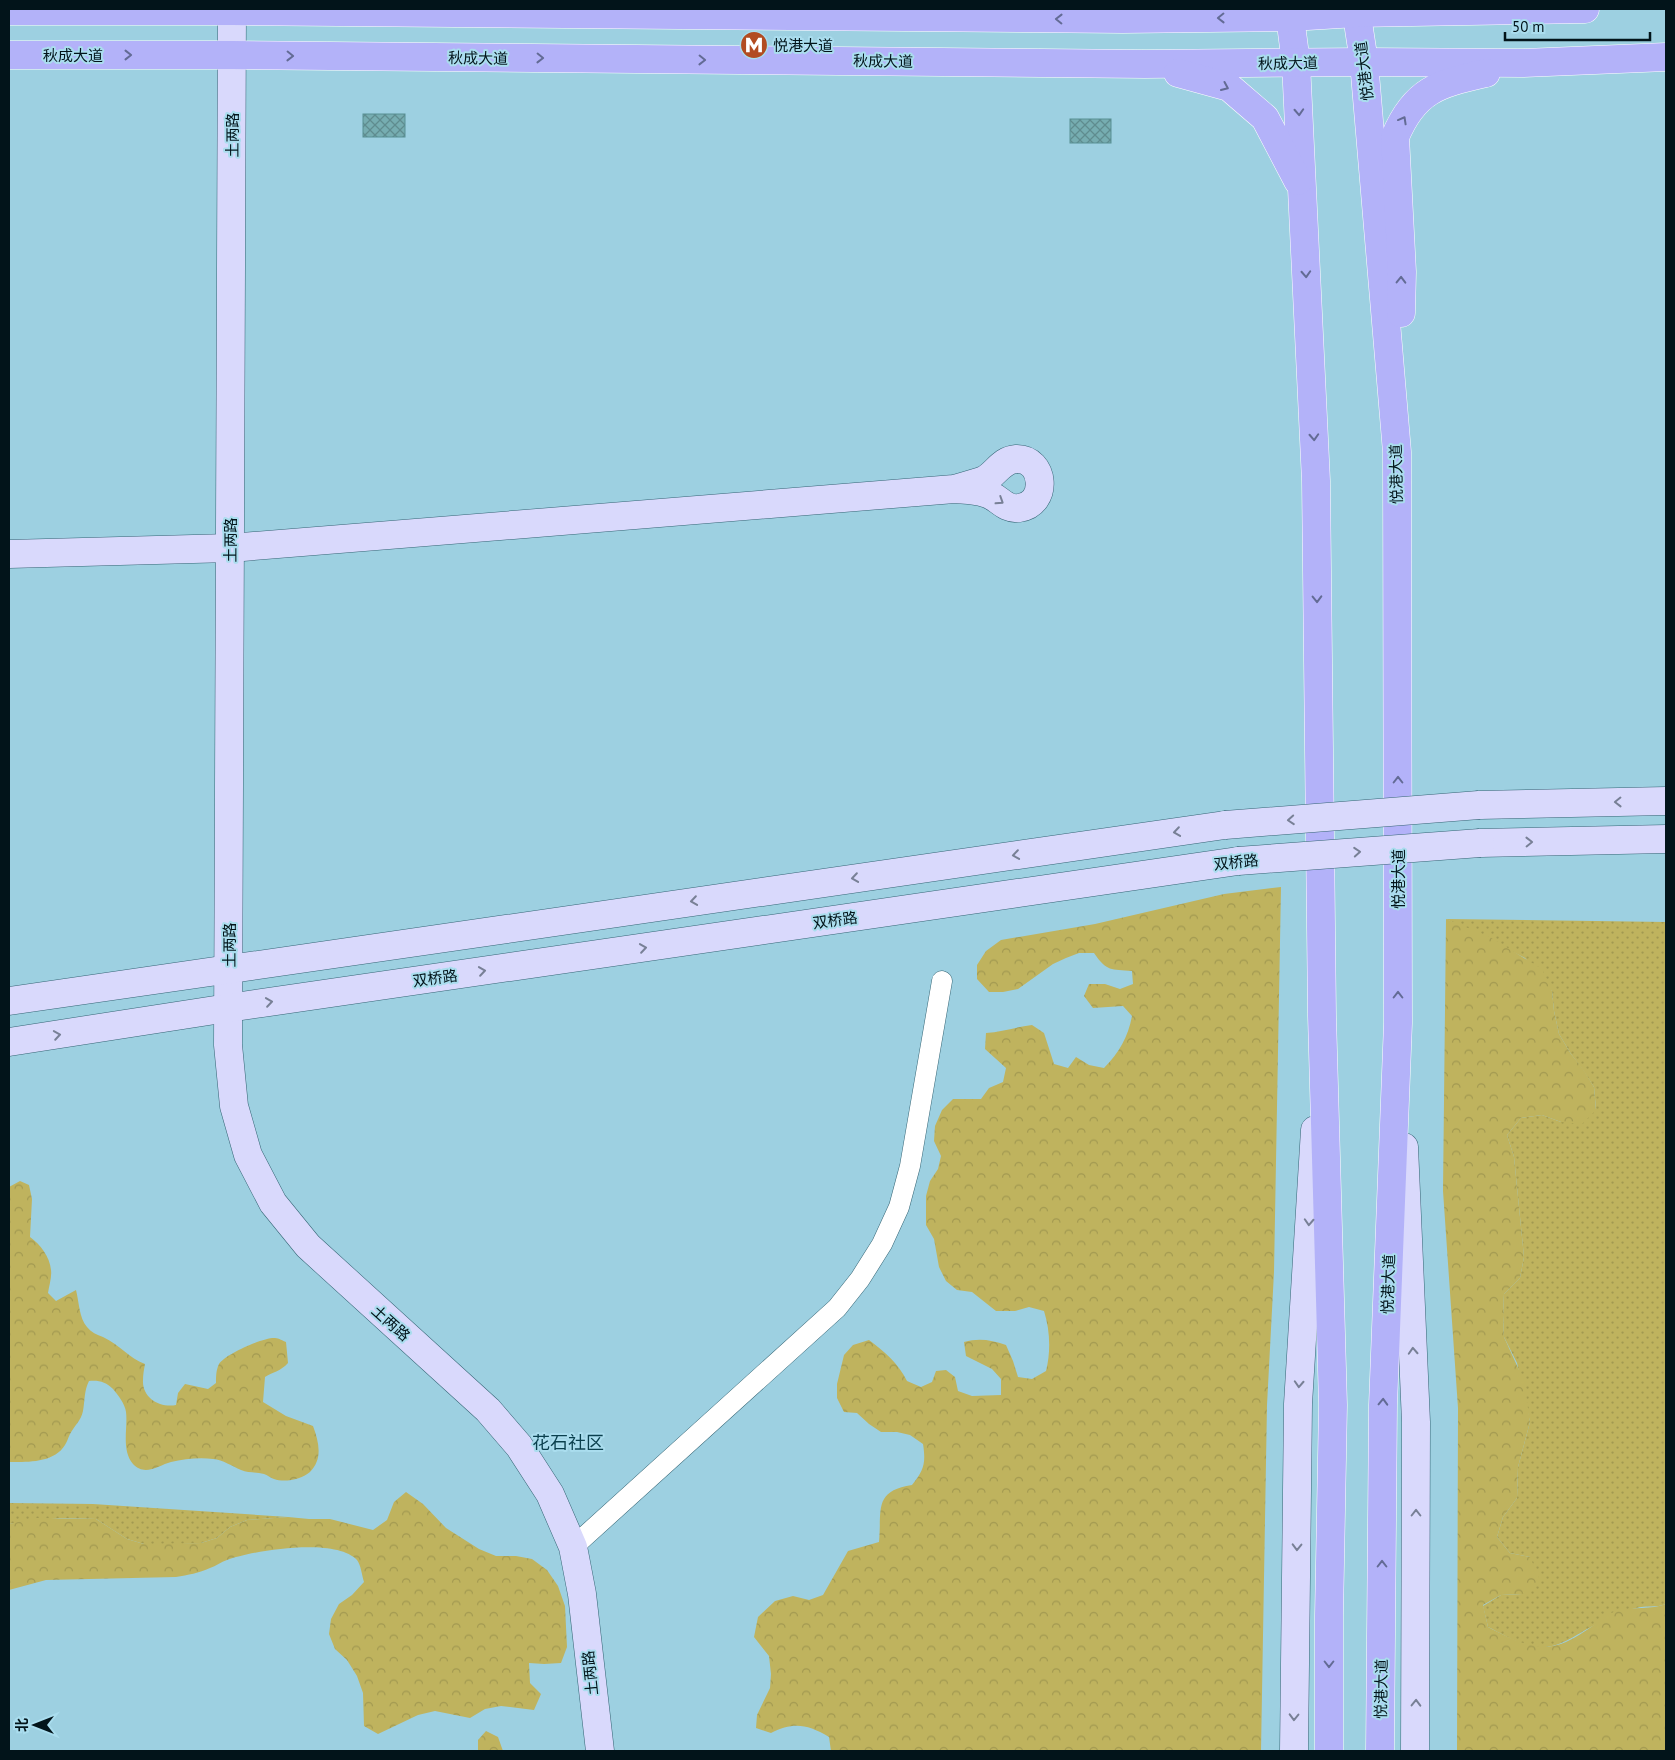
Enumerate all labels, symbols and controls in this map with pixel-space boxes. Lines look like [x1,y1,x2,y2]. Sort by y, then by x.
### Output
scale bar [1505,10,1650,42]
one-way arrow [1217,13,1224,23]
one-way arrow [1054,14,1062,24]
text: 50 m [1512,17,1545,36]
metro station icon: 悦港大道 [739,30,769,60]
place label: 悦港大道 [773,36,833,55]
street label: 悦港大道 [1351,40,1377,102]
street label: 秋成大道 [43,46,103,65]
street label: 秋成大道 [448,48,508,68]
one-way arrow [124,50,132,60]
one-way arrow [286,51,294,61]
street label: 秋成大道 [853,51,913,71]
one-way arrow [536,53,544,63]
street label: 秋成大道 [1258,53,1318,73]
one-way arrow [699,55,707,65]
one-way arrow [1221,81,1229,91]
one-way arrow [1293,108,1304,116]
street label: 土两路 [223,112,242,158]
one-way arrow [1396,117,1406,126]
one-way arrow [1301,271,1312,279]
one-way arrow [1396,276,1407,284]
one-way arrow [1308,433,1319,441]
street label: 悦港大道 [1386,444,1406,504]
one-way arrow [995,495,1004,505]
street label: 土两路 [221,517,240,563]
one-way arrow [1312,596,1322,603]
one-way arrow [1393,775,1403,783]
one-way arrow [1613,797,1621,807]
one-way arrow [1287,814,1295,825]
one-way arrow [1173,826,1181,836]
one-way arrow [1526,837,1533,847]
one-way arrow [1353,847,1361,858]
one-way arrow [1012,849,1020,860]
street label: 悦港大道 [1389,849,1408,909]
street label: 双桥路 [1213,850,1259,874]
one-way arrow [851,872,859,883]
one-way arrow [690,896,699,906]
street label: 双桥路 [811,907,859,933]
street label: 土两路 [220,922,239,968]
one-way arrow [639,943,647,953]
street label: 双桥路 [411,965,459,991]
one-way arrow [478,966,486,977]
one-way arrow [1393,990,1403,998]
one-way arrow [266,997,274,1008]
one-way arrow [53,1030,61,1040]
one-way arrow [1304,1218,1315,1226]
street label: 悦港大道 [1377,1254,1399,1314]
street label: 土两路 [368,1301,414,1345]
one-way arrow [1408,1346,1418,1354]
one-way arrow [1294,1381,1305,1389]
one-way arrow [1378,1398,1388,1406]
district label: 花石社区 [532,1431,604,1454]
one-way arrow [1411,1509,1421,1516]
one-way arrow [1291,1543,1302,1551]
one-way arrow [1377,1560,1387,1568]
street label: 土两路 [578,1650,602,1696]
street label: 悦港大道 [1371,1659,1391,1719]
one-way arrow [1324,1661,1334,1669]
one-way arrow [1410,1698,1421,1706]
north arrow [10,1700,60,1750]
one-way arrow [1289,1714,1299,1722]
text: 北 [13,1718,31,1732]

